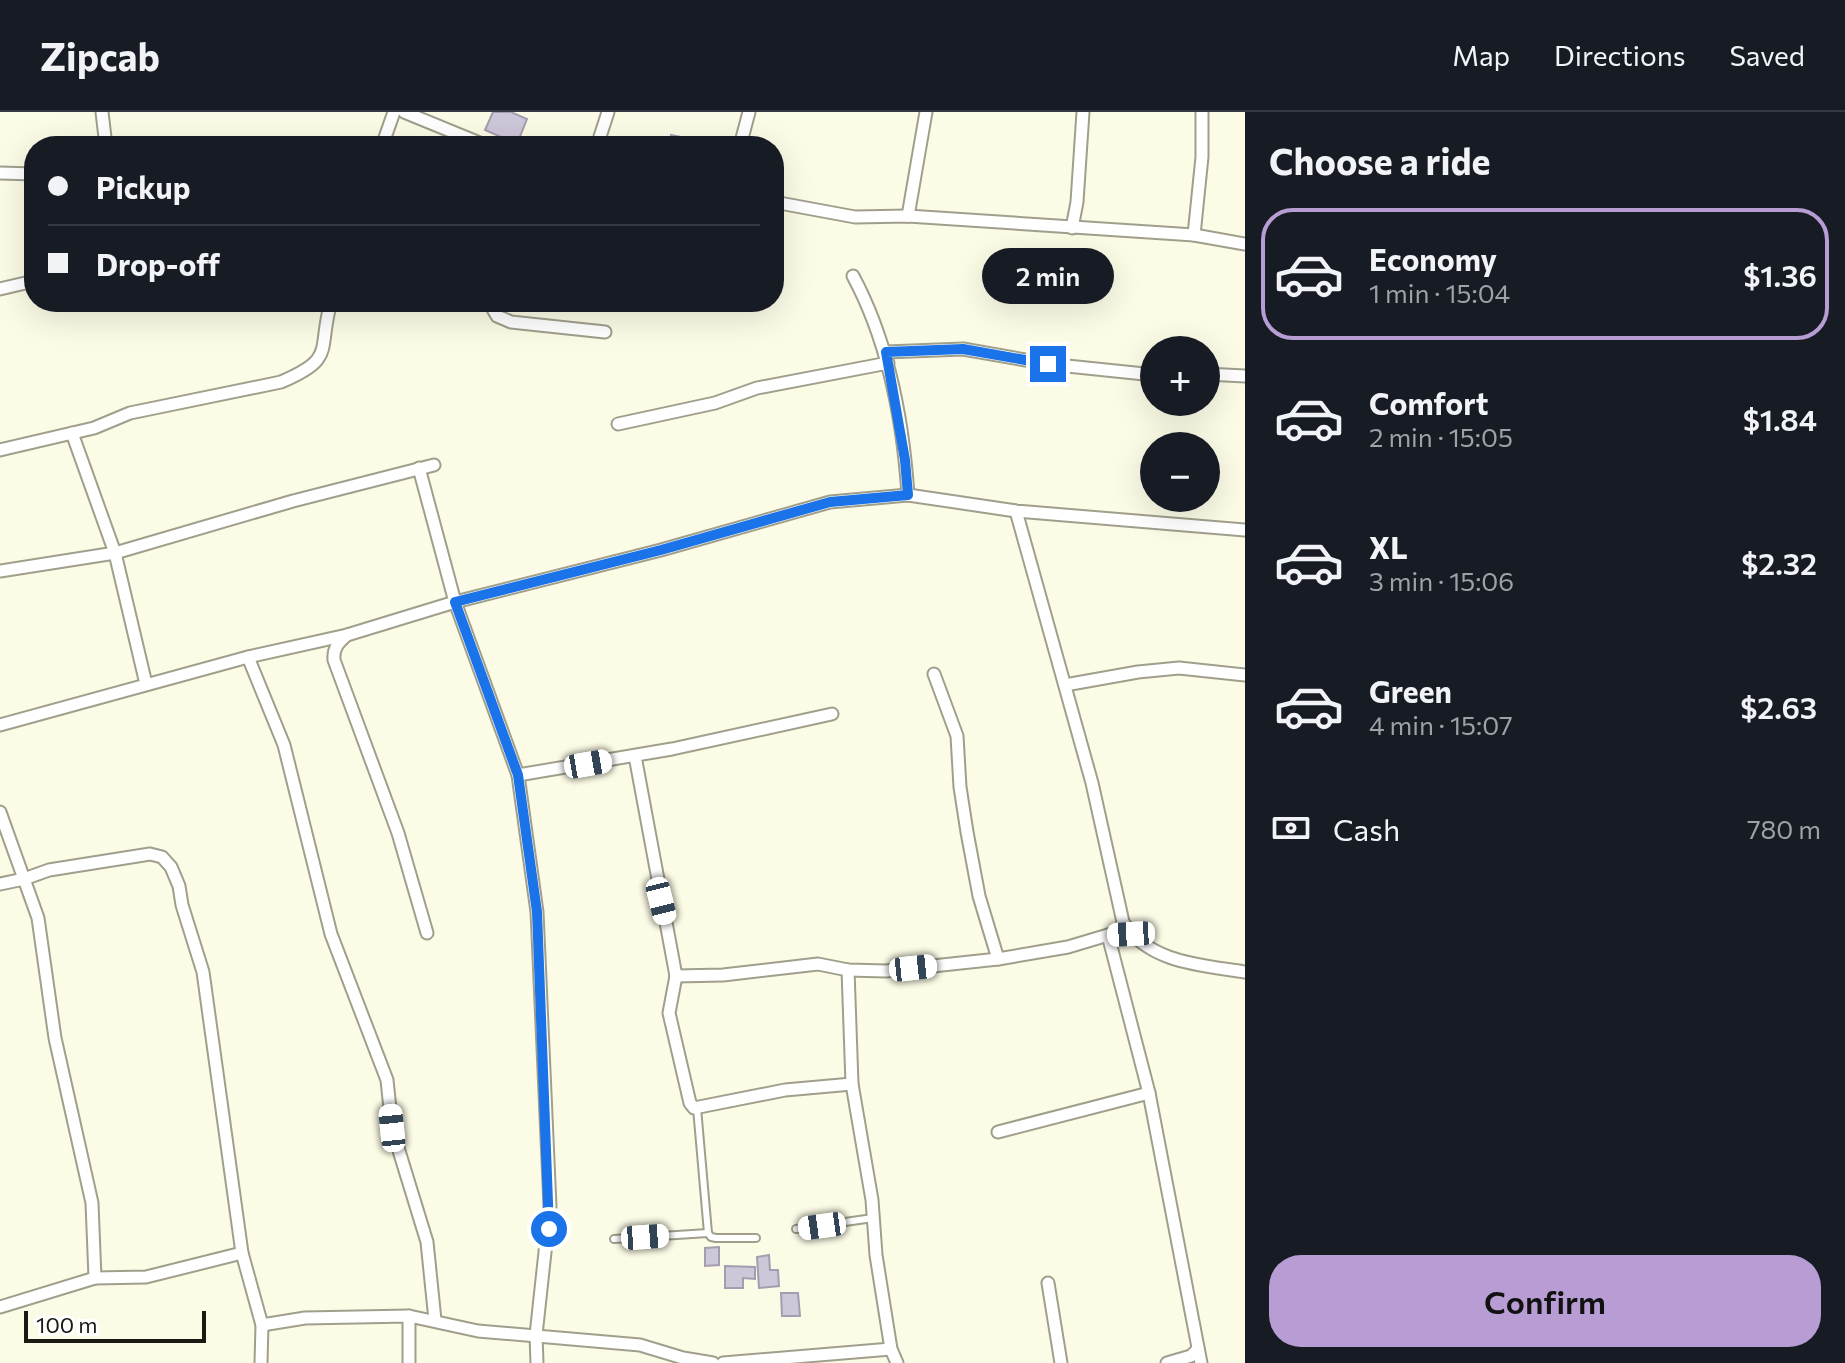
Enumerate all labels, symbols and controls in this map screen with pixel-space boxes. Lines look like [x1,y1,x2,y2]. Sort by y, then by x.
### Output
text: Zipcab [40,32,160,79]
text: Map [1452,38,1510,72]
text: Directions [1554,38,1685,72]
text: Saved [1729,38,1805,72]
text: Choose a ride [1269,138,1490,182]
text: Pickup [96,168,190,205]
icon: car [1273,238,1345,310]
text: Economy [1369,240,1497,277]
text: Drop-off [96,245,220,282]
callout: 2 min [982,248,1114,304]
text: $1.36 [1743,256,1817,293]
text: 2 min [1016,260,1080,291]
text: 1 min · 15:04 [1369,277,1510,308]
map controls [1140,336,1220,512]
button: + [1140,336,1220,416]
route end [1030,346,1066,382]
icon: car [1273,382,1345,454]
text: Comfort [1369,384,1488,421]
text: $1.84 [1743,400,1817,437]
text: 2 min · 15:05 [1369,421,1513,452]
button: − [1140,432,1220,512]
icon: car [1273,526,1345,598]
text: XL [1369,528,1408,565]
text: $2.32 [1741,544,1817,581]
text: 3 min · 15:06 [1369,565,1514,596]
icon: car [1273,670,1345,742]
text: Green [1369,672,1452,709]
text: $2.63 [1740,688,1817,725]
text: 4 min · 15:07 [1369,709,1513,740]
car [562,748,614,780]
icon: cash [1269,806,1313,850]
text: Cash [1333,810,1400,847]
text: 780 m [1747,813,1821,844]
car [644,875,678,927]
car [1106,921,1156,947]
car [888,954,938,982]
car [378,1103,406,1153]
route start [531,1211,567,1247]
car [797,1211,847,1241]
car [620,1223,670,1251]
button: Confirm [1269,1255,1821,1347]
scale bar [24,1307,206,1343]
text: 100 m [36,1311,98,1338]

